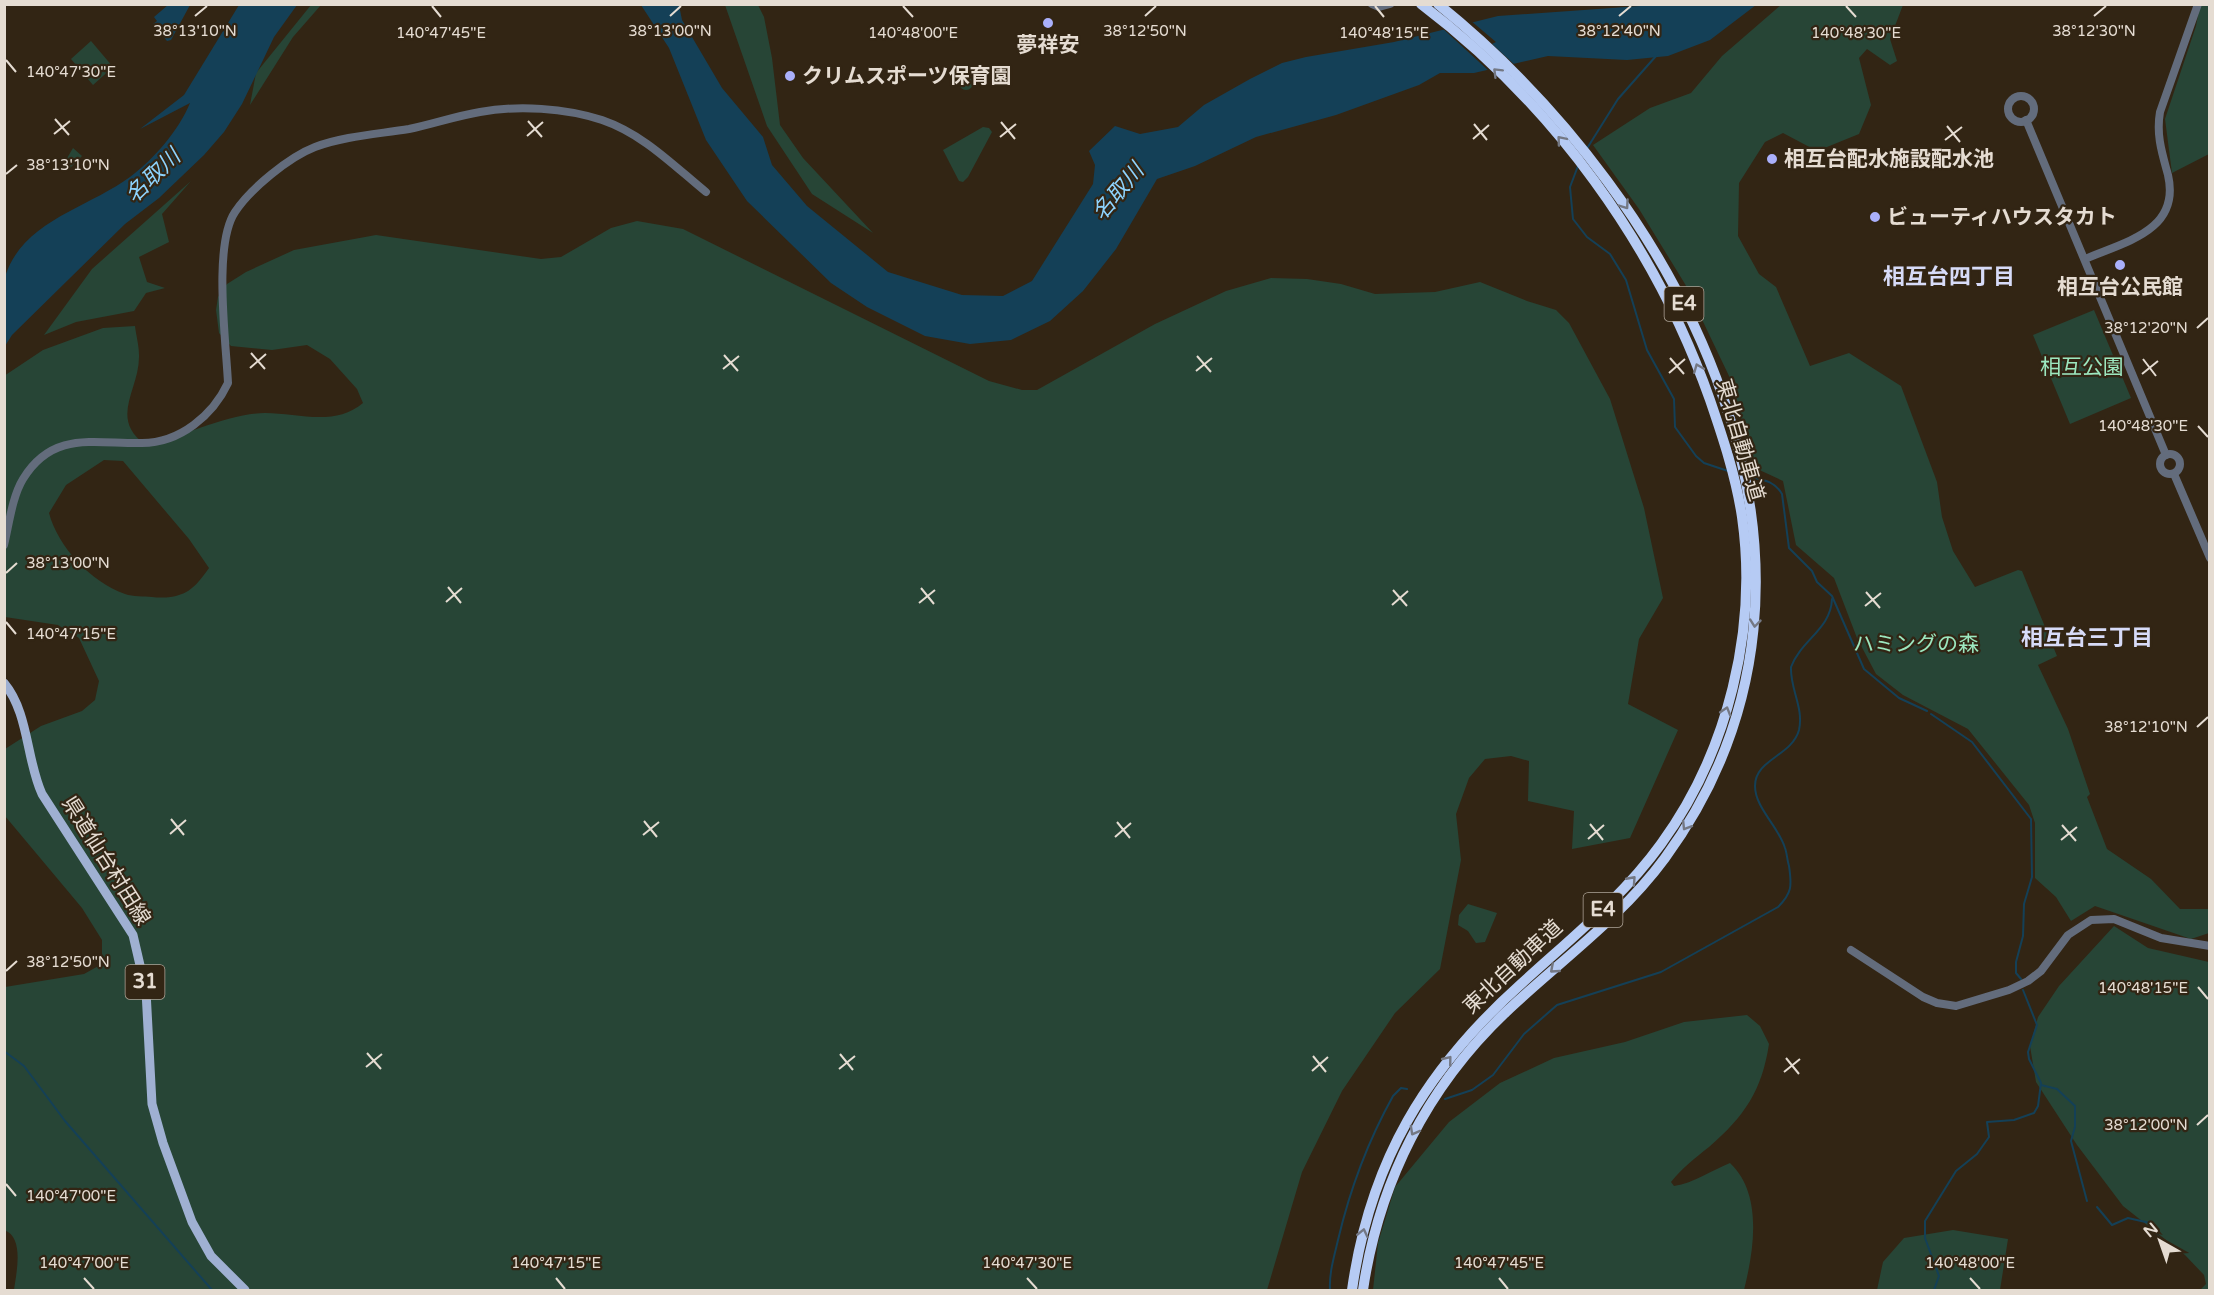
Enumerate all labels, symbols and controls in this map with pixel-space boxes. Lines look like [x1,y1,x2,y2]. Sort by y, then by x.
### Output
marker: 夢祥安 [1041,16,1055,30]
text: 38°13'10"N [153,22,237,40]
text: 38°13'00"N [628,22,712,40]
text: 38°12'50"N [1103,22,1187,40]
text: 38°12'40"N [1577,22,1661,40]
text: 38°12'30"N [2052,22,2136,40]
text: 140°47'45"E [396,24,486,42]
text: 140°48'00"E [868,24,958,42]
text: 140°48'15"E [1339,24,1429,42]
text: 140°48'30"E [1811,24,1901,42]
place label: 夢祥安 [1017,33,1080,58]
text: 140°47'30"E [26,63,116,81]
place label: クリムスポーツ保育園 [802,64,1012,89]
one-way arrow [1494,68,1505,79]
marker: クリムスポーツ保育園 [783,69,797,83]
one-way arrow [1557,136,1568,147]
water label: 名取川 [120,142,187,208]
place label: 相互台配水施設配水池 [1784,147,1994,172]
marker: 相互台配水施設配水池 [1765,152,1779,166]
text: 38°13'10"N [26,156,110,174]
water label: 名取川 [1087,157,1150,226]
one-way arrow [1617,199,1628,210]
place label: ビューティハウスタカト [1887,205,2117,230]
marker: ビューティハウスタカト [1868,210,1882,224]
marker: 相互台公民館 [2113,258,2127,272]
district label: 相互台四丁目 [1883,264,2015,290]
place label: 相互台公民館 [2057,275,2183,300]
road number: E4 [1664,287,1704,321]
text: 38°12'20"N [2104,319,2188,337]
park label: 相互公園 [2040,355,2124,380]
one-way arrow [1693,364,1705,375]
street label: 東北自動車道 [1711,376,1769,504]
text: 140°48'30"E [2098,417,2188,435]
text: 38°13'00"N [26,554,110,572]
one-way arrow [1749,619,1762,628]
text: 140°47'15"E [26,625,116,643]
district label: 相互台三丁目 [2021,625,2153,651]
park label: ハミングの森 [1853,632,1979,657]
one-way arrow [1719,706,1731,716]
text: 38°12'10"N [2104,718,2188,736]
street label: 県道仙台村田線 [56,792,156,930]
one-way arrow [1681,820,1693,830]
one-way arrow [1625,876,1636,886]
road number: E4 [1584,893,1622,927]
street label: 東北自動車道 [1458,915,1568,1019]
text: 38°12'50"N [26,953,110,971]
one-way arrow [1551,962,1561,973]
road number: 31 [126,965,164,999]
text: 140°48'15"E [2098,979,2188,997]
one-way arrow [1440,1055,1451,1066]
text: 38°12'00"N [2104,1116,2188,1134]
one-way arrow [1410,1125,1421,1135]
text: 140°47'00"E [26,1187,116,1205]
north arrow [2130,1211,2190,1271]
text: N [2140,1218,2162,1242]
one-way arrow [1355,1228,1368,1238]
text: 140°47'00"E [39,1254,129,1272]
text: 140°47'15"E [511,1254,601,1272]
text: 140°47'30"E [982,1254,1072,1272]
text: 140°47'45"E [1454,1254,1544,1272]
text: 140°48'00"E [1925,1254,2015,1272]

